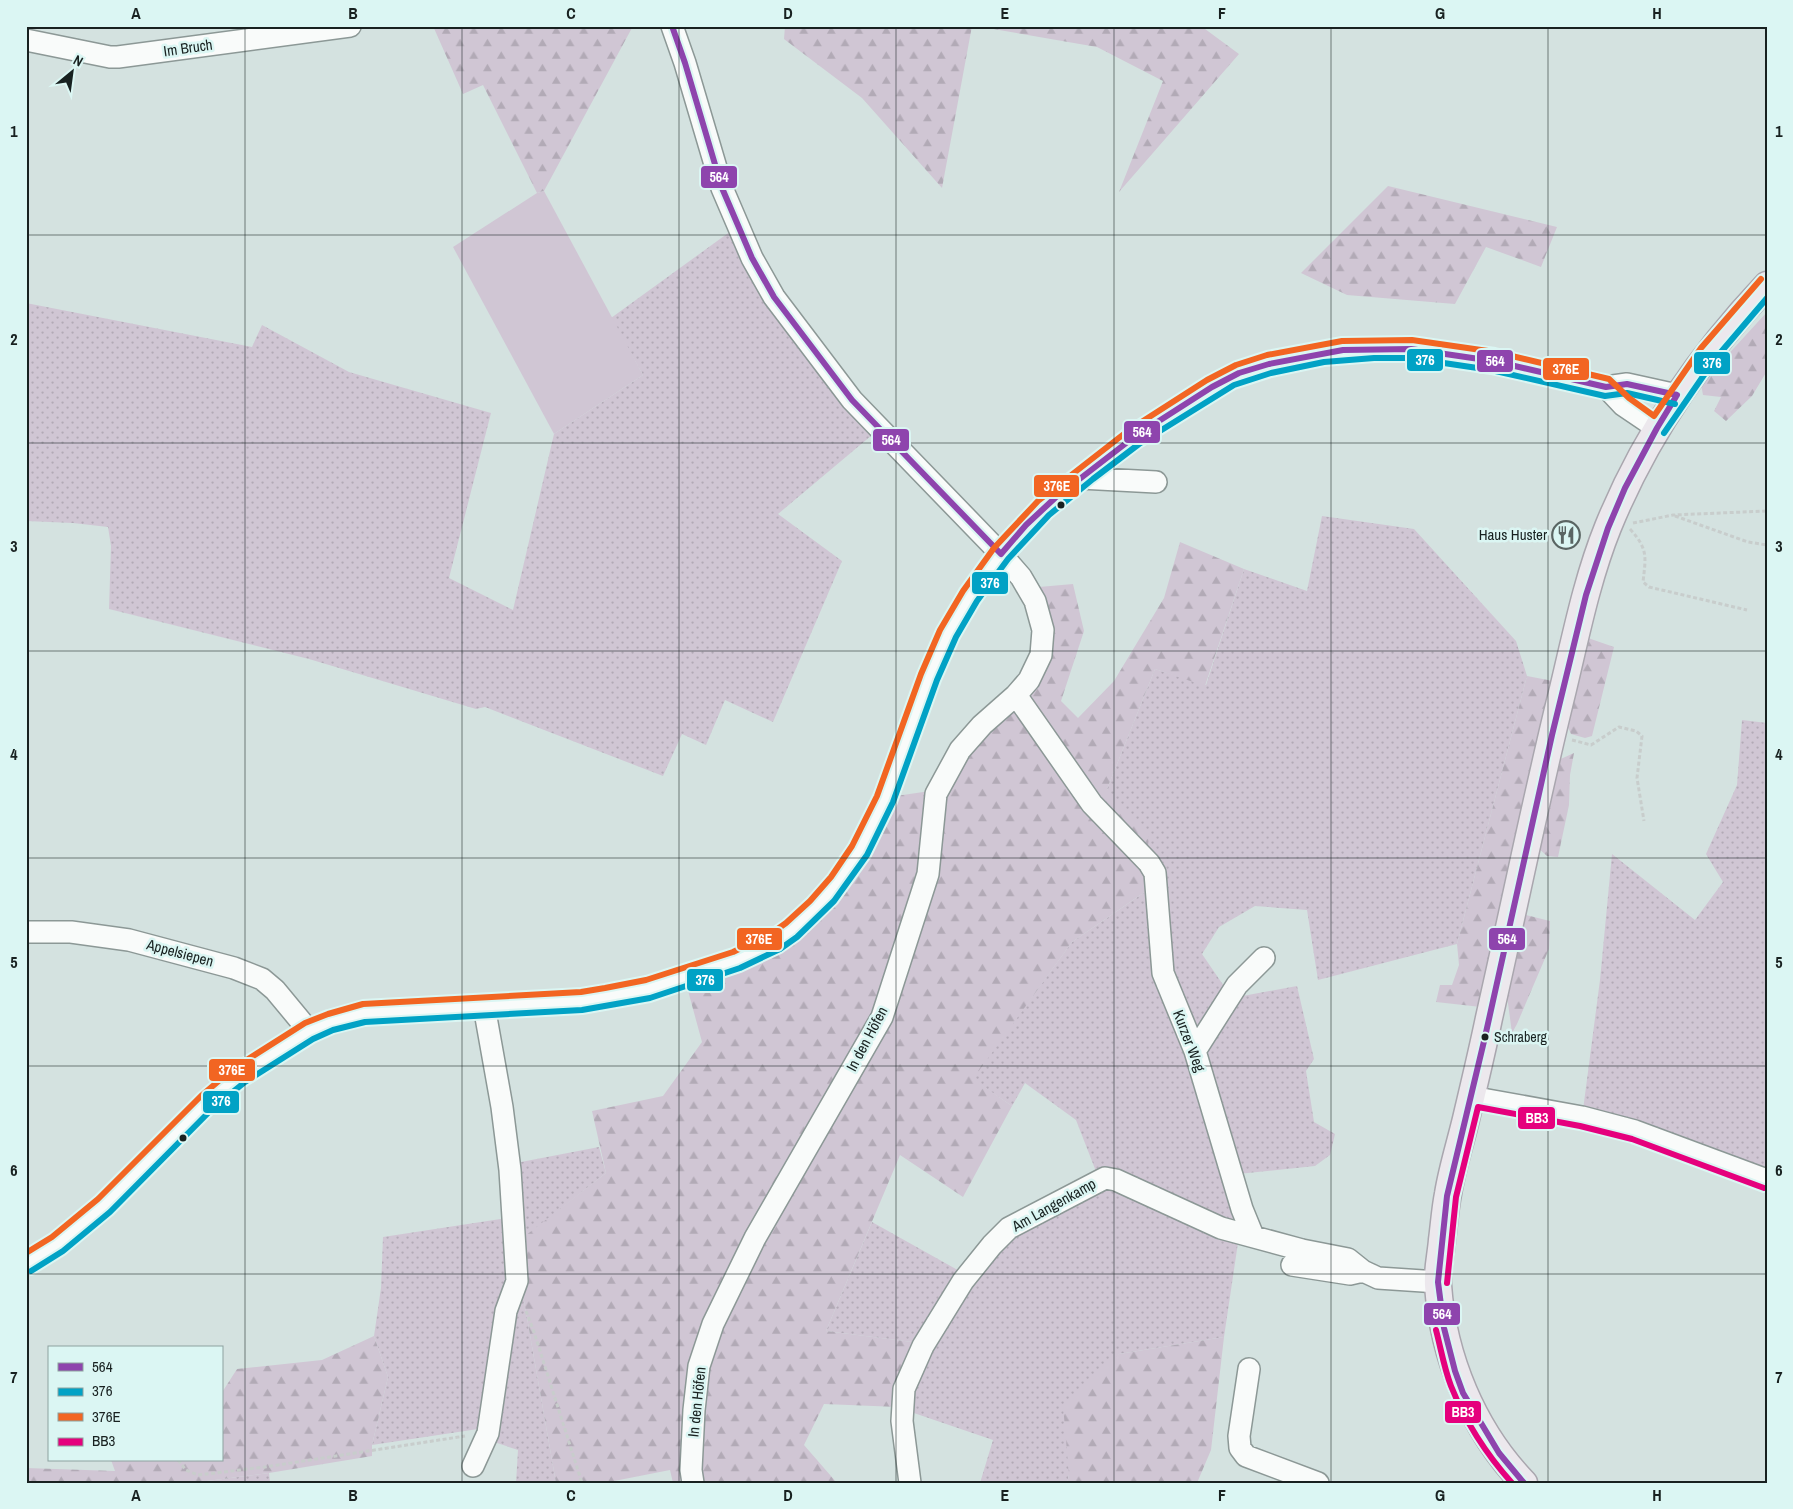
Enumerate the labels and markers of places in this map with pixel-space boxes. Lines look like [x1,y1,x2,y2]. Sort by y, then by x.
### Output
unlabelled marker [1056,500,1066,510]
restaurant icon: Haus Huster [1551,520,1581,550]
place label: Haus Huster [1479,524,1547,545]
place label: Schraberg [1494,1028,1548,1046]
marker: Schraberg [1480,1032,1490,1042]
unlabelled marker [178,1133,188,1143]

